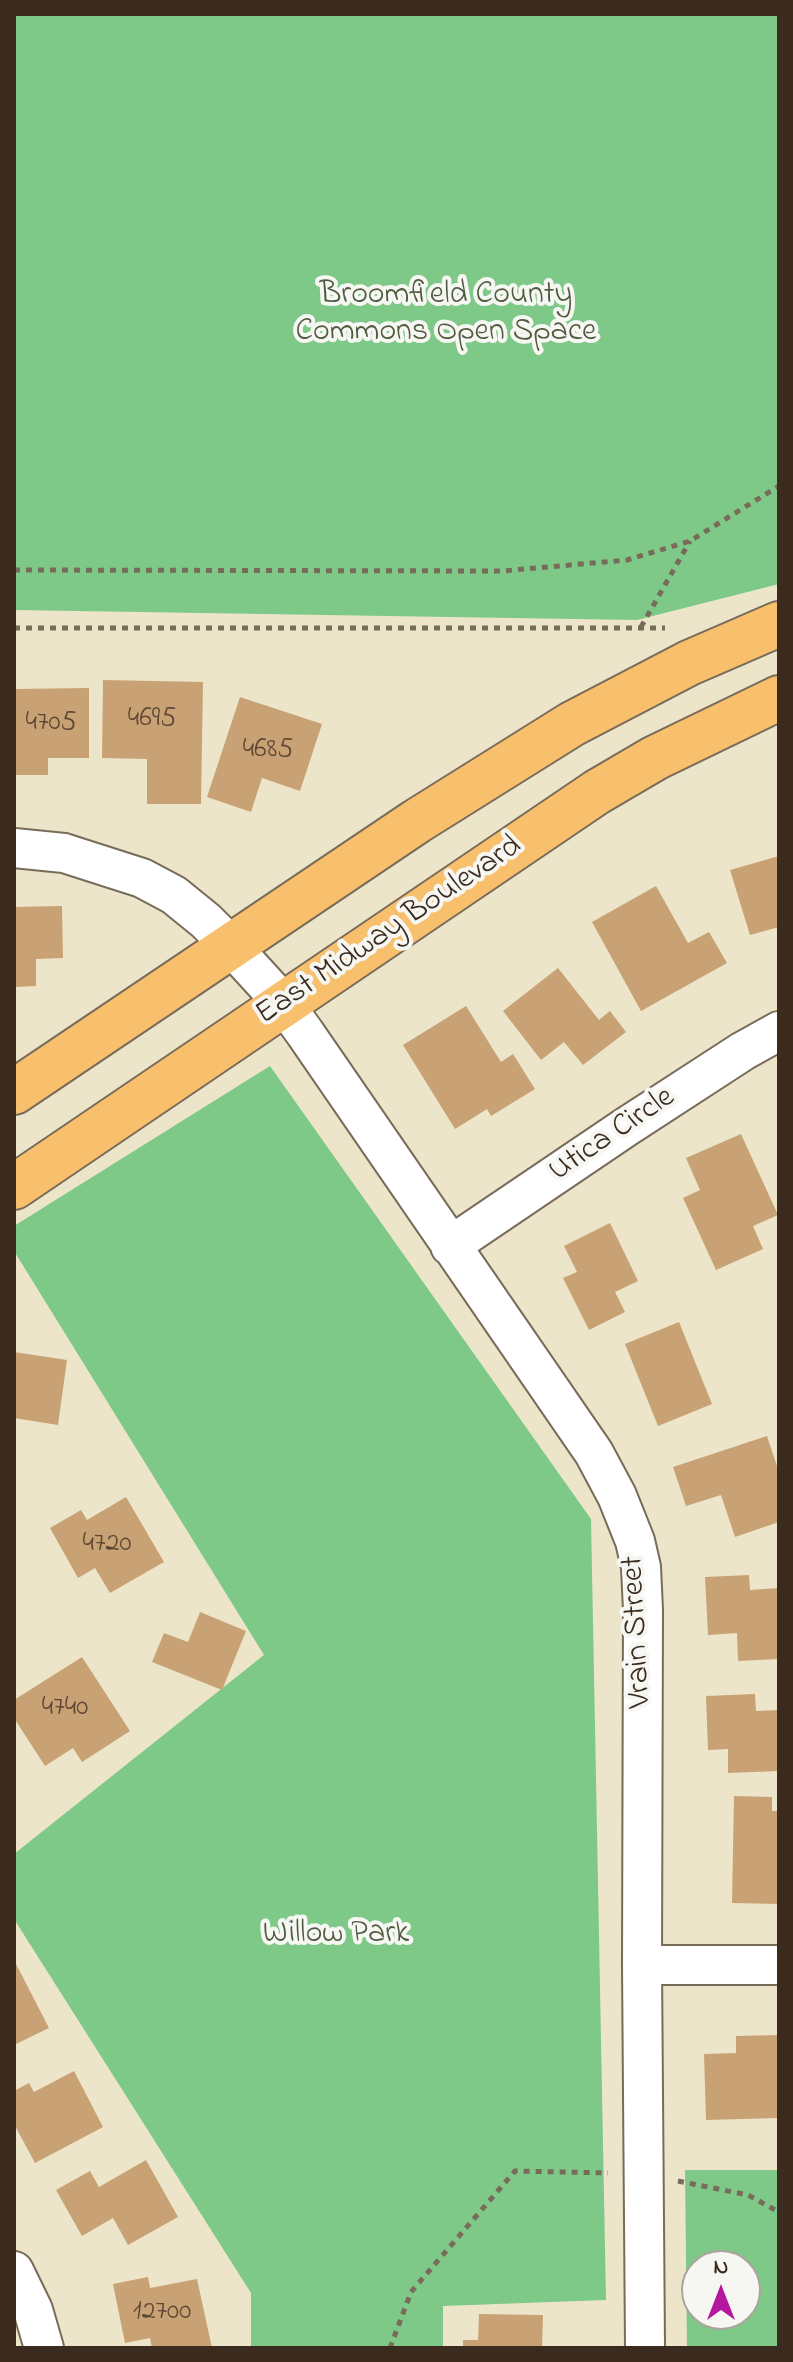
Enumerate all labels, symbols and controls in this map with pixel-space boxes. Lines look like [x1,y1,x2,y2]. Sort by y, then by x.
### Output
park label: Broomfield County Commons Open Space [296,278,596,353]
house number: 4695 [128,703,176,737]
house number: 4705 [25,707,77,741]
house number: 4685 [243,734,293,768]
street label: East Midway Boulevard [250,829,530,1035]
street label: Utica Circle [543,1080,683,1192]
house number: 4720 [82,1528,132,1562]
street label: Vrain Street [616,1555,662,1709]
house number: 4740 [42,1692,88,1726]
park label: Willow Park [263,1917,409,1955]
north arrow [681,2250,761,2330]
text: N [714,2252,728,2284]
house number: 12700 [133,2296,191,2330]

